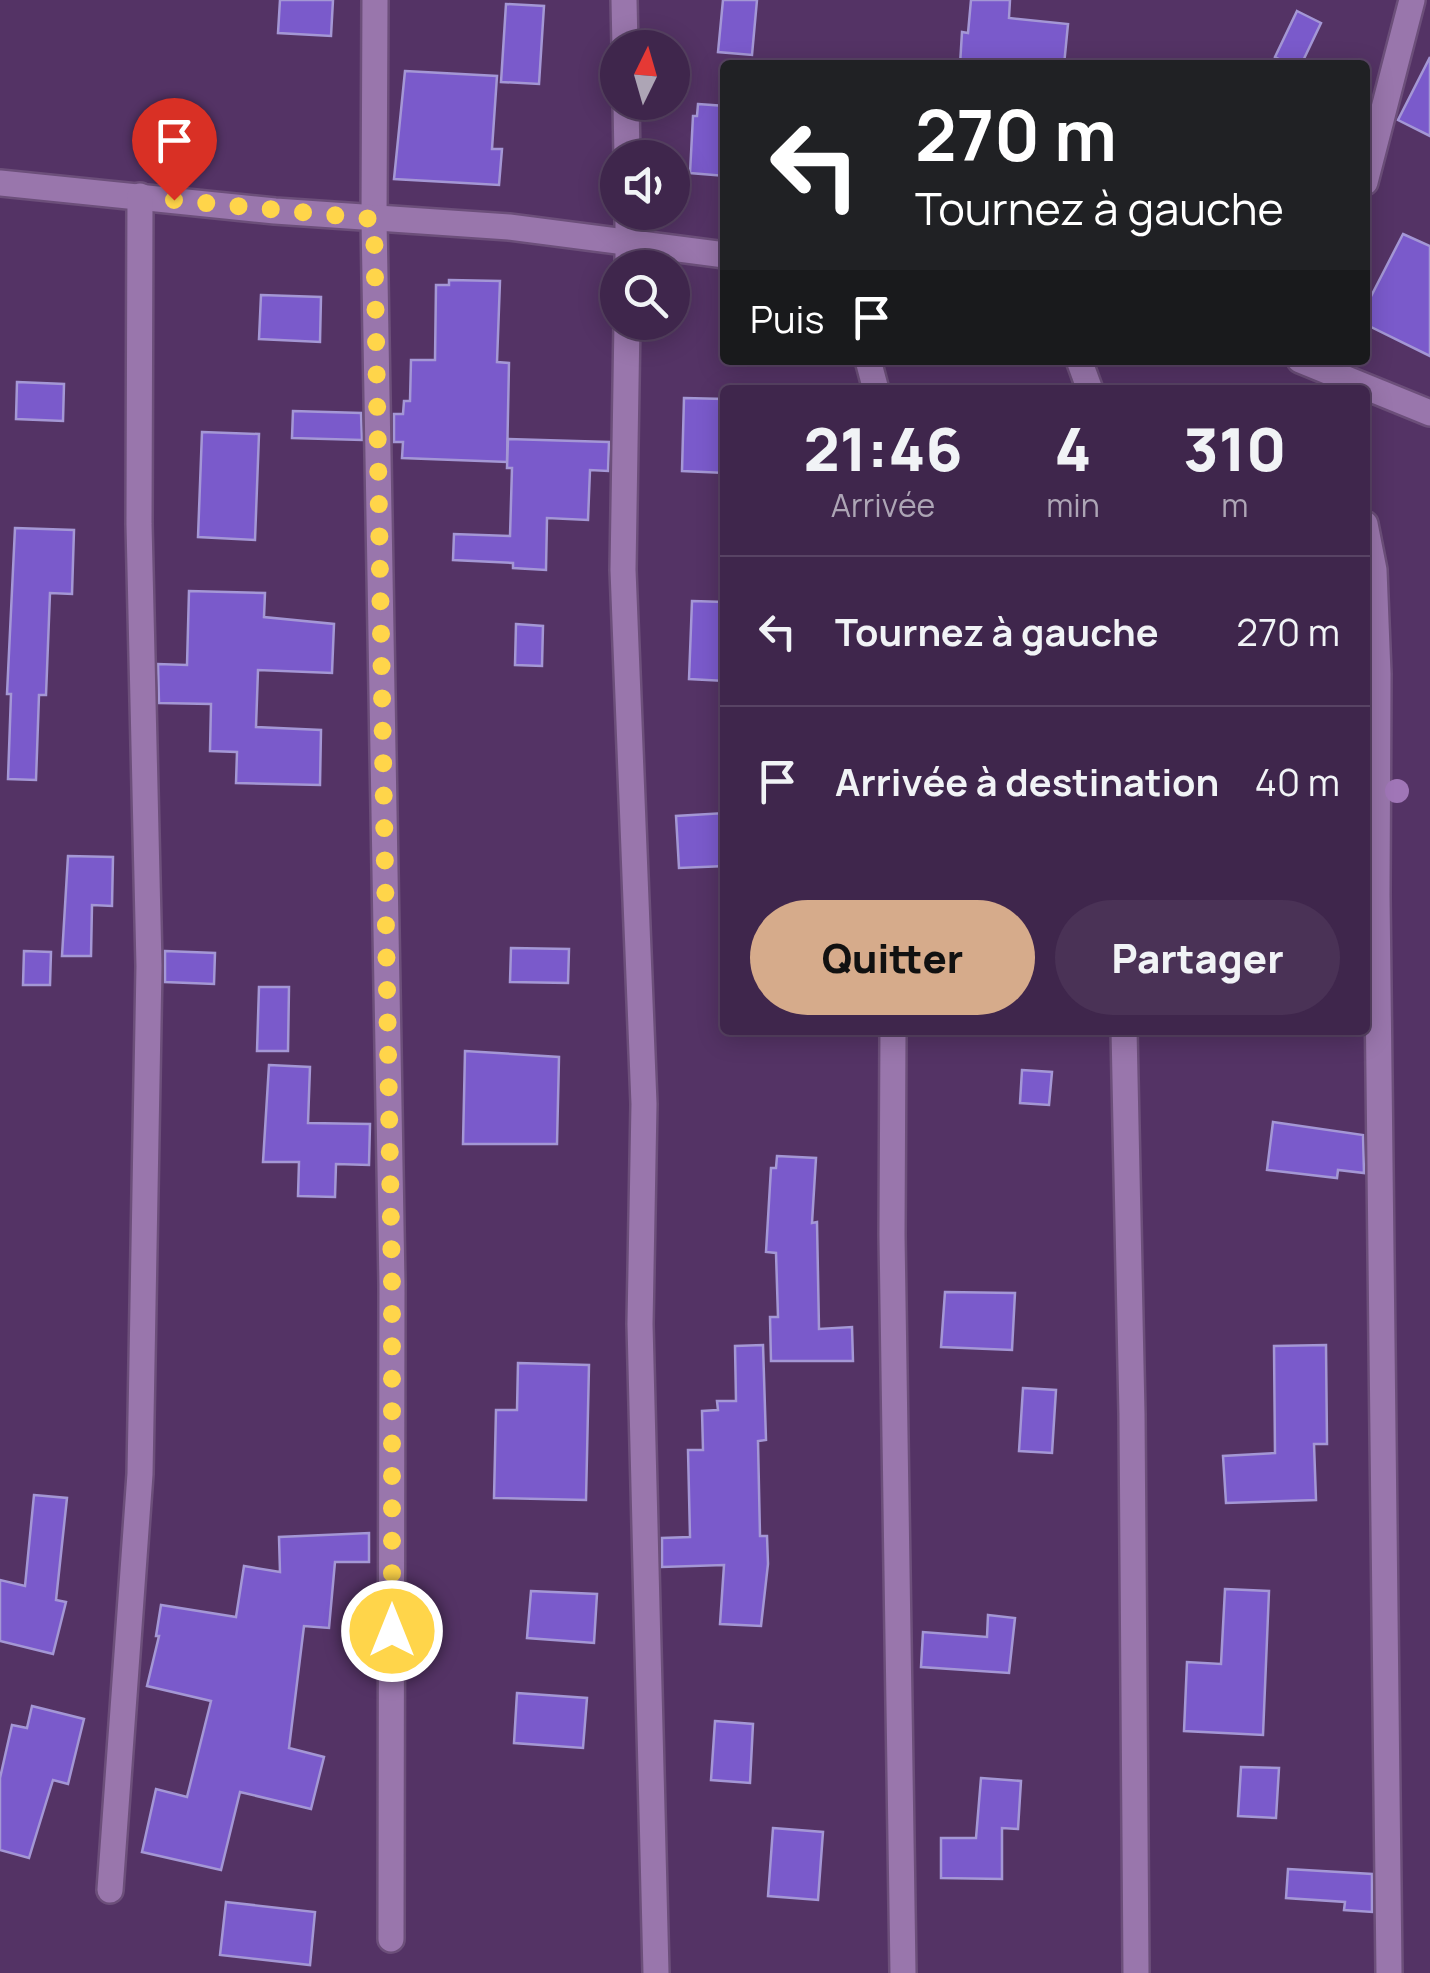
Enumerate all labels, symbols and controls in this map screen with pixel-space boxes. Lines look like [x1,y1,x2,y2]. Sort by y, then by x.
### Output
north arrow [600,30,690,120]
map controls [600,30,690,340]
text: 270 m [915,86,1117,182]
pin [132,98,217,201]
icon: left [750,100,880,230]
icon: arrive [147,113,202,168]
button: sound [600,140,690,230]
text: Tournez à gauche [915,177,1284,239]
button: search [600,250,690,340]
icon: arrive [844,290,899,345]
text: Puis [750,292,824,344]
text: 21:46 [804,407,963,489]
text: 4 [1055,407,1091,489]
text: 310 [1183,407,1286,489]
text: Arrivée [831,483,935,527]
text: min [1046,483,1100,527]
text: m [1221,483,1248,527]
icon: left [750,604,805,659]
text: Tournez à gauche [835,605,1159,657]
text: 270 m [1236,605,1340,657]
icon: arrive [750,754,805,809]
text: Arrivée à destination [835,755,1219,807]
text: 40 m [1255,755,1340,807]
button: Quitter [750,900,1035,1015]
button: Partager [1055,900,1340,1015]
position arrow [340,1579,444,1683]

